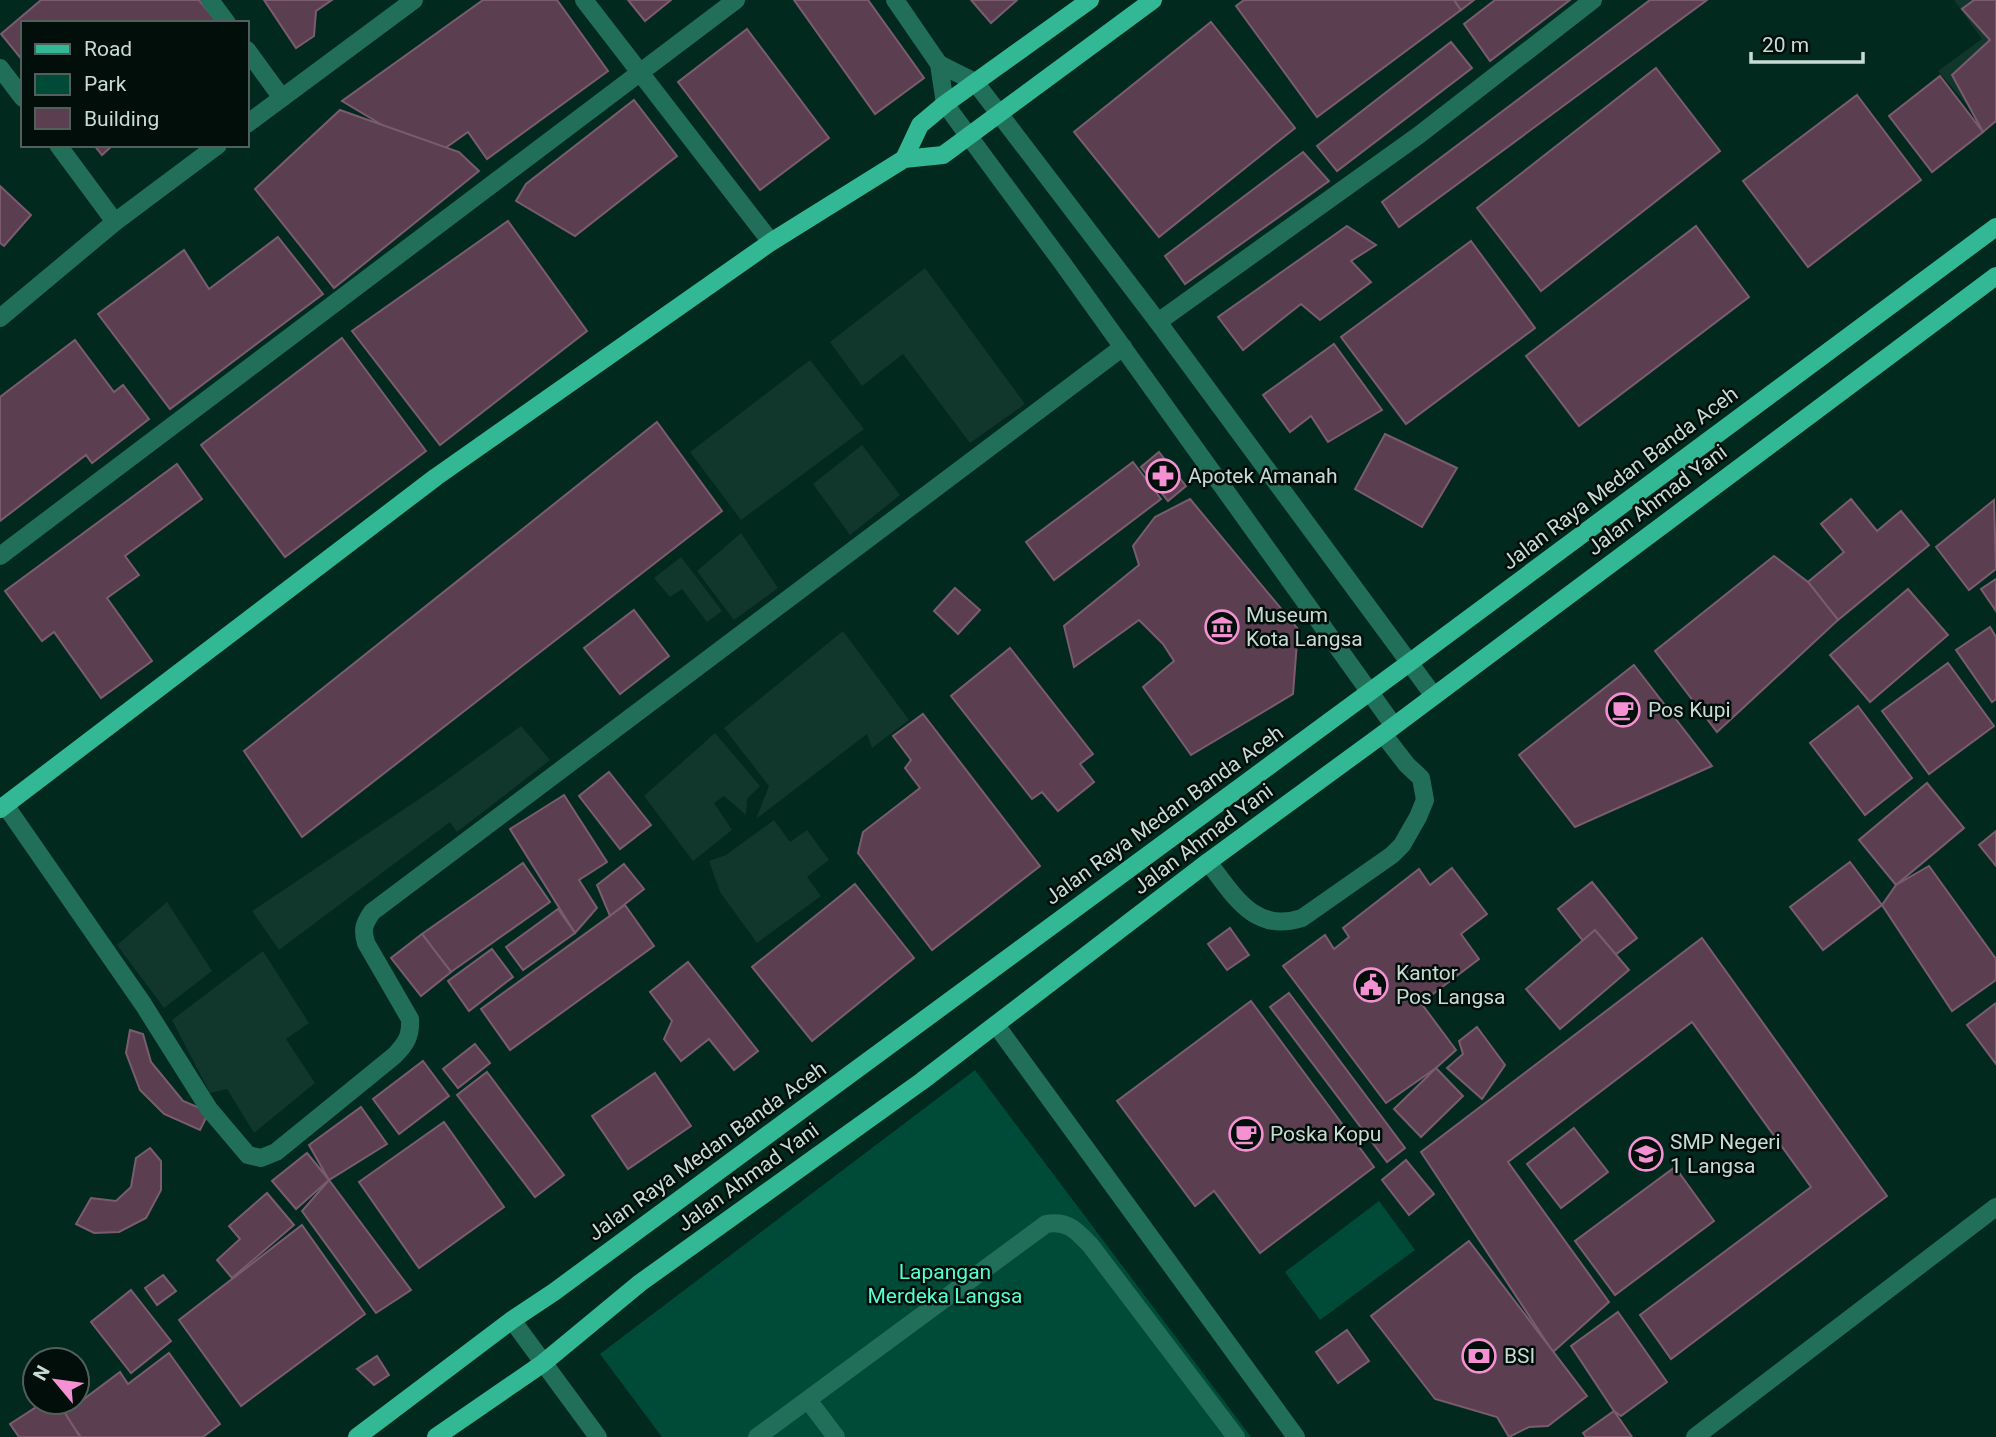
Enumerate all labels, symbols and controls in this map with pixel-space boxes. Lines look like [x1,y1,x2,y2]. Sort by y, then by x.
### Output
legend [21,21,248,147]
scale bar [1751,21,1863,65]
text: 20 m [1762,33,1809,57]
text: Road [84,37,132,61]
text: Park [84,72,127,96]
text: Building [84,107,159,131]
street label: Jalan Raya Medan Banda Aceh [1498,382,1742,574]
street label: Jalan Ahmad Yani [1582,440,1732,560]
pharmacy icon: Apotek Amanah [1144,457,1182,495]
place label: Apotek Amanah [1188,464,1337,488]
place label: Museum Kota Langsa [1246,603,1363,651]
museum icon: Museum Kota Langsa [1203,608,1241,646]
cafe icon: Pos Kupi [1604,691,1642,729]
place label: Pos Kupi [1648,698,1731,722]
street label: Jalan Raya Medan Banda Aceh [1040,721,1288,909]
street label: Jalan Ahmad Yani [1128,779,1278,899]
place label: Kantor Pos Langsa [1396,961,1506,1009]
public building icon: Kantor Pos Langsa [1352,966,1390,1004]
street label: Jalan Raya Medan Banda Aceh [583,1057,831,1245]
cafe icon: Poska Kopu [1227,1115,1265,1153]
street label: Jalan Ahmad Yani [673,1118,823,1236]
place label: Poska Kopu [1270,1122,1381,1146]
place label: SMP Negeri 1 Langsa [1670,1130,1781,1178]
school or university icon: SMP Negeri 1 Langsa [1627,1135,1665,1173]
park label: Lapangan Merdeka Langsa [867,1260,1023,1308]
bank icon: BSI [1460,1337,1498,1375]
place label: BSI [1504,1344,1535,1368]
north arrow [21,1346,91,1416]
text: N [28,1362,55,1384]

